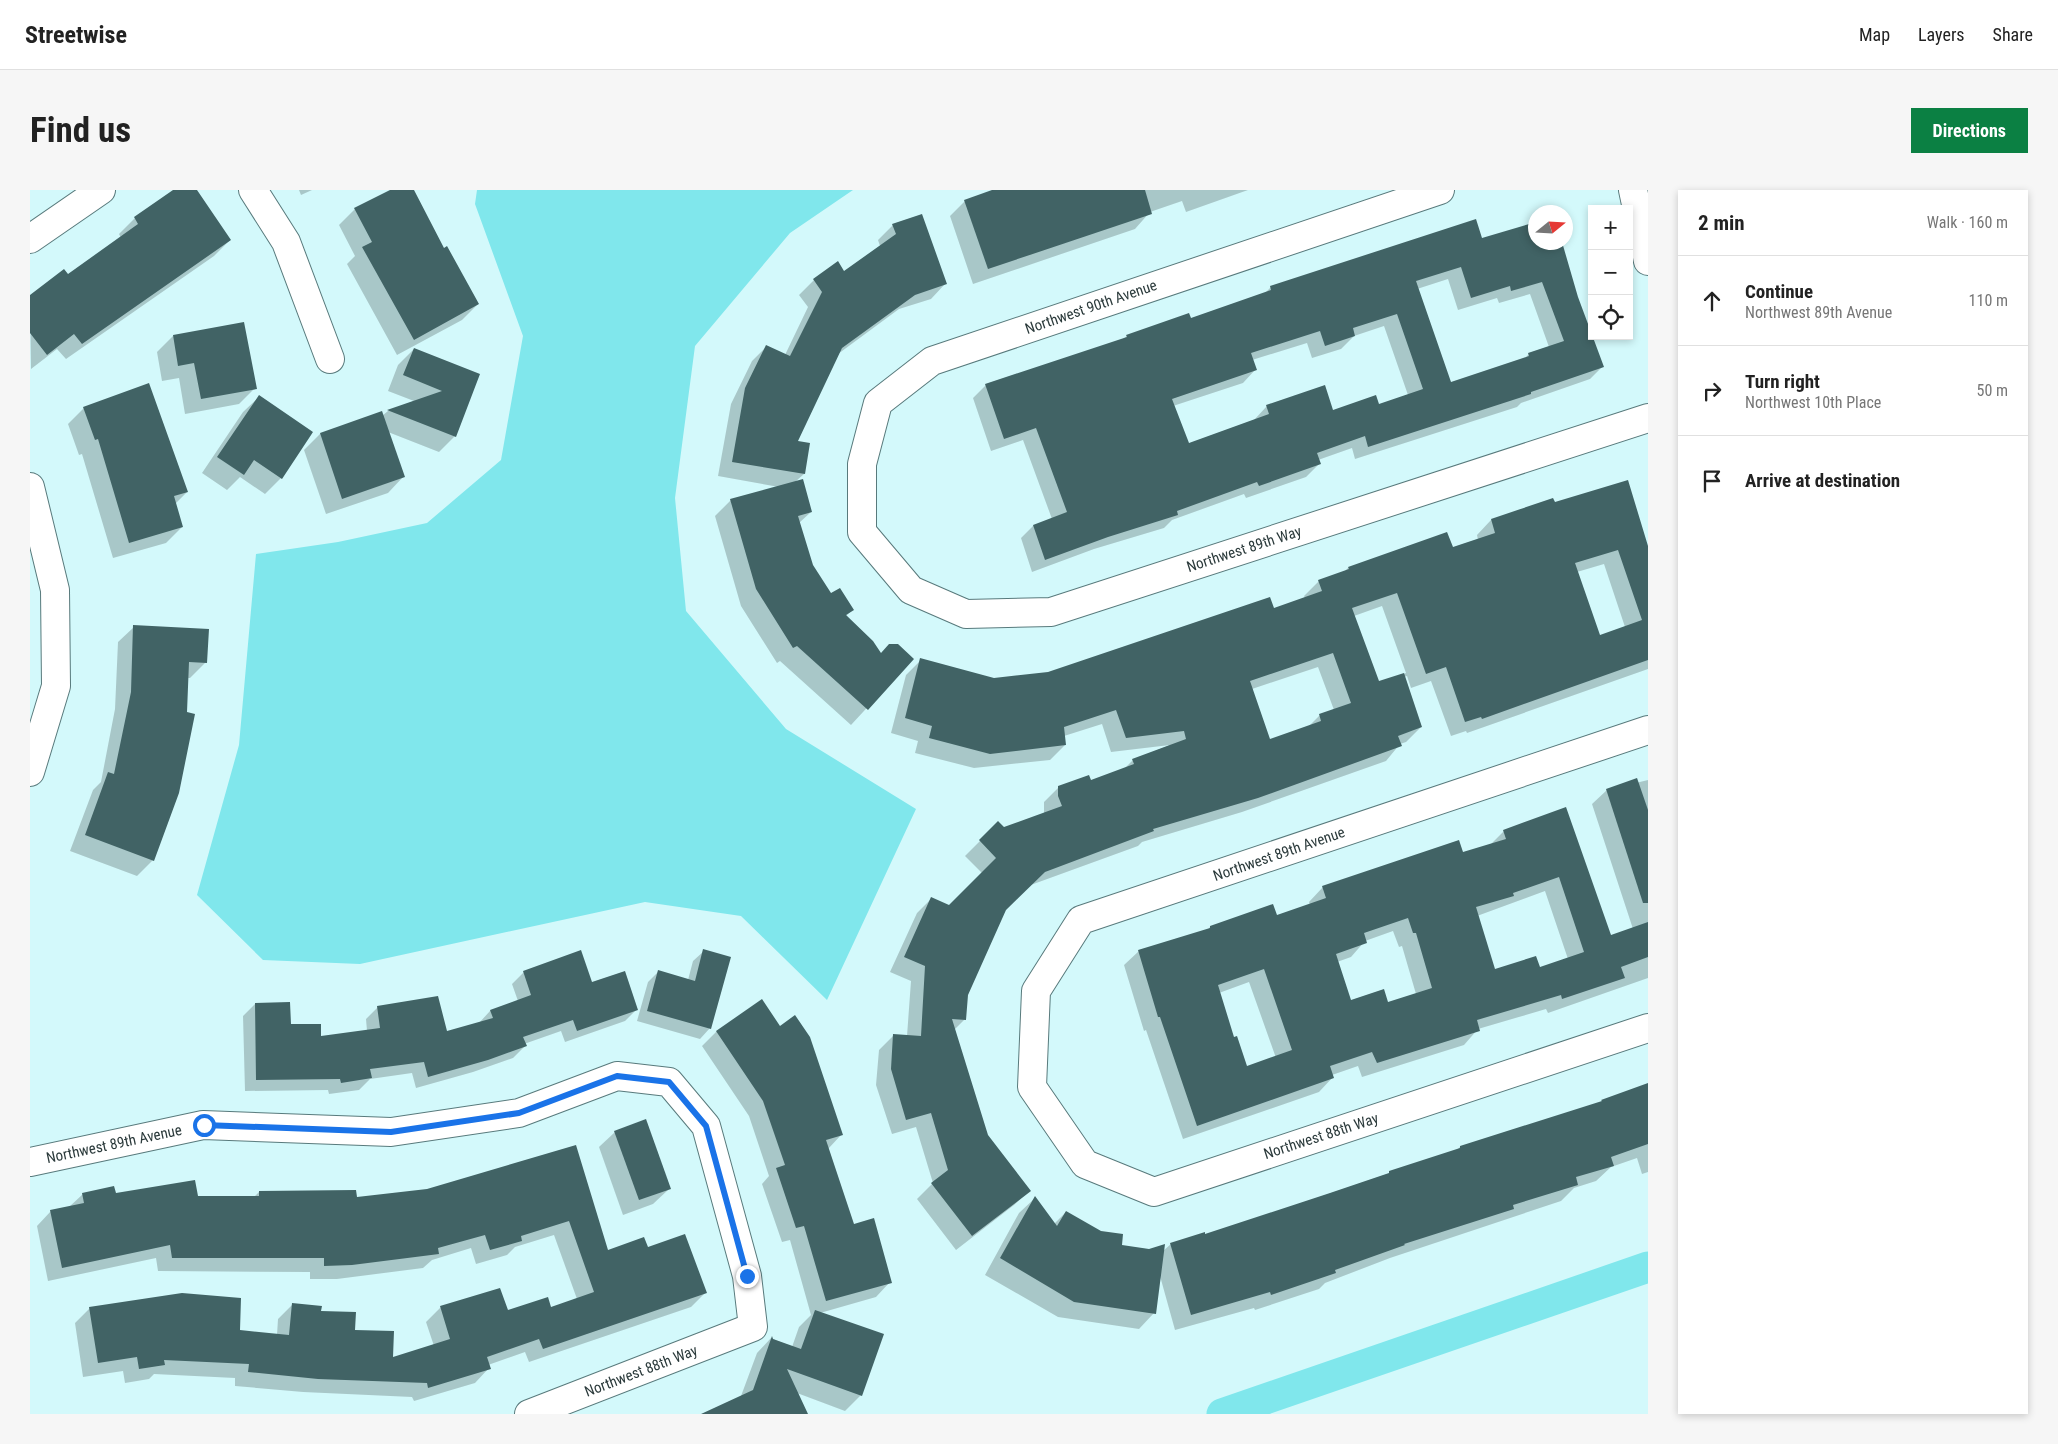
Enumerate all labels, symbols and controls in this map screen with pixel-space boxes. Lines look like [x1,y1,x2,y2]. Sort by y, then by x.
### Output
text: Streetwise [25,21,127,49]
text: Map [1859,24,1890,45]
text: Layers [1918,24,1965,45]
text: Share [1993,24,2033,45]
button: Directions [1911,108,2028,153]
text: Find us [30,110,131,151]
north arrow [1528,205,1573,250]
map controls [1588,205,1633,340]
button: + [1588,205,1633,250]
text: 2 min [1698,211,1745,235]
text: Walk · 160 m [1927,213,2008,232]
button: − [1588,250,1633,295]
street label: Northwest 90th Avenue [1023,276,1159,338]
text: Continue [1745,280,1813,303]
icon: ahead [1698,287,1726,315]
text: 110 m [1969,291,2008,310]
button: locate [1588,295,1633,340]
text: Northwest 89th Avenue [1745,303,1892,322]
text: Turn right [1745,370,1820,393]
icon: right [1698,377,1726,405]
text: 50 m [1976,381,2008,400]
text: Northwest 10th Place [1745,393,1881,412]
icon: arrive [1698,467,1726,495]
text: Arrive at destination [1745,469,1900,492]
street label: Northwest 89th Way [1184,522,1304,576]
street label: Northwest 89th Avenue [1211,823,1347,885]
street label: Northwest 88th Way [1261,1109,1381,1163]
route start [193,1114,216,1137]
street label: Northwest 89th Avenue [45,1121,183,1167]
route end [736,1265,759,1288]
street label: Northwest 88th Way [582,1341,700,1401]

